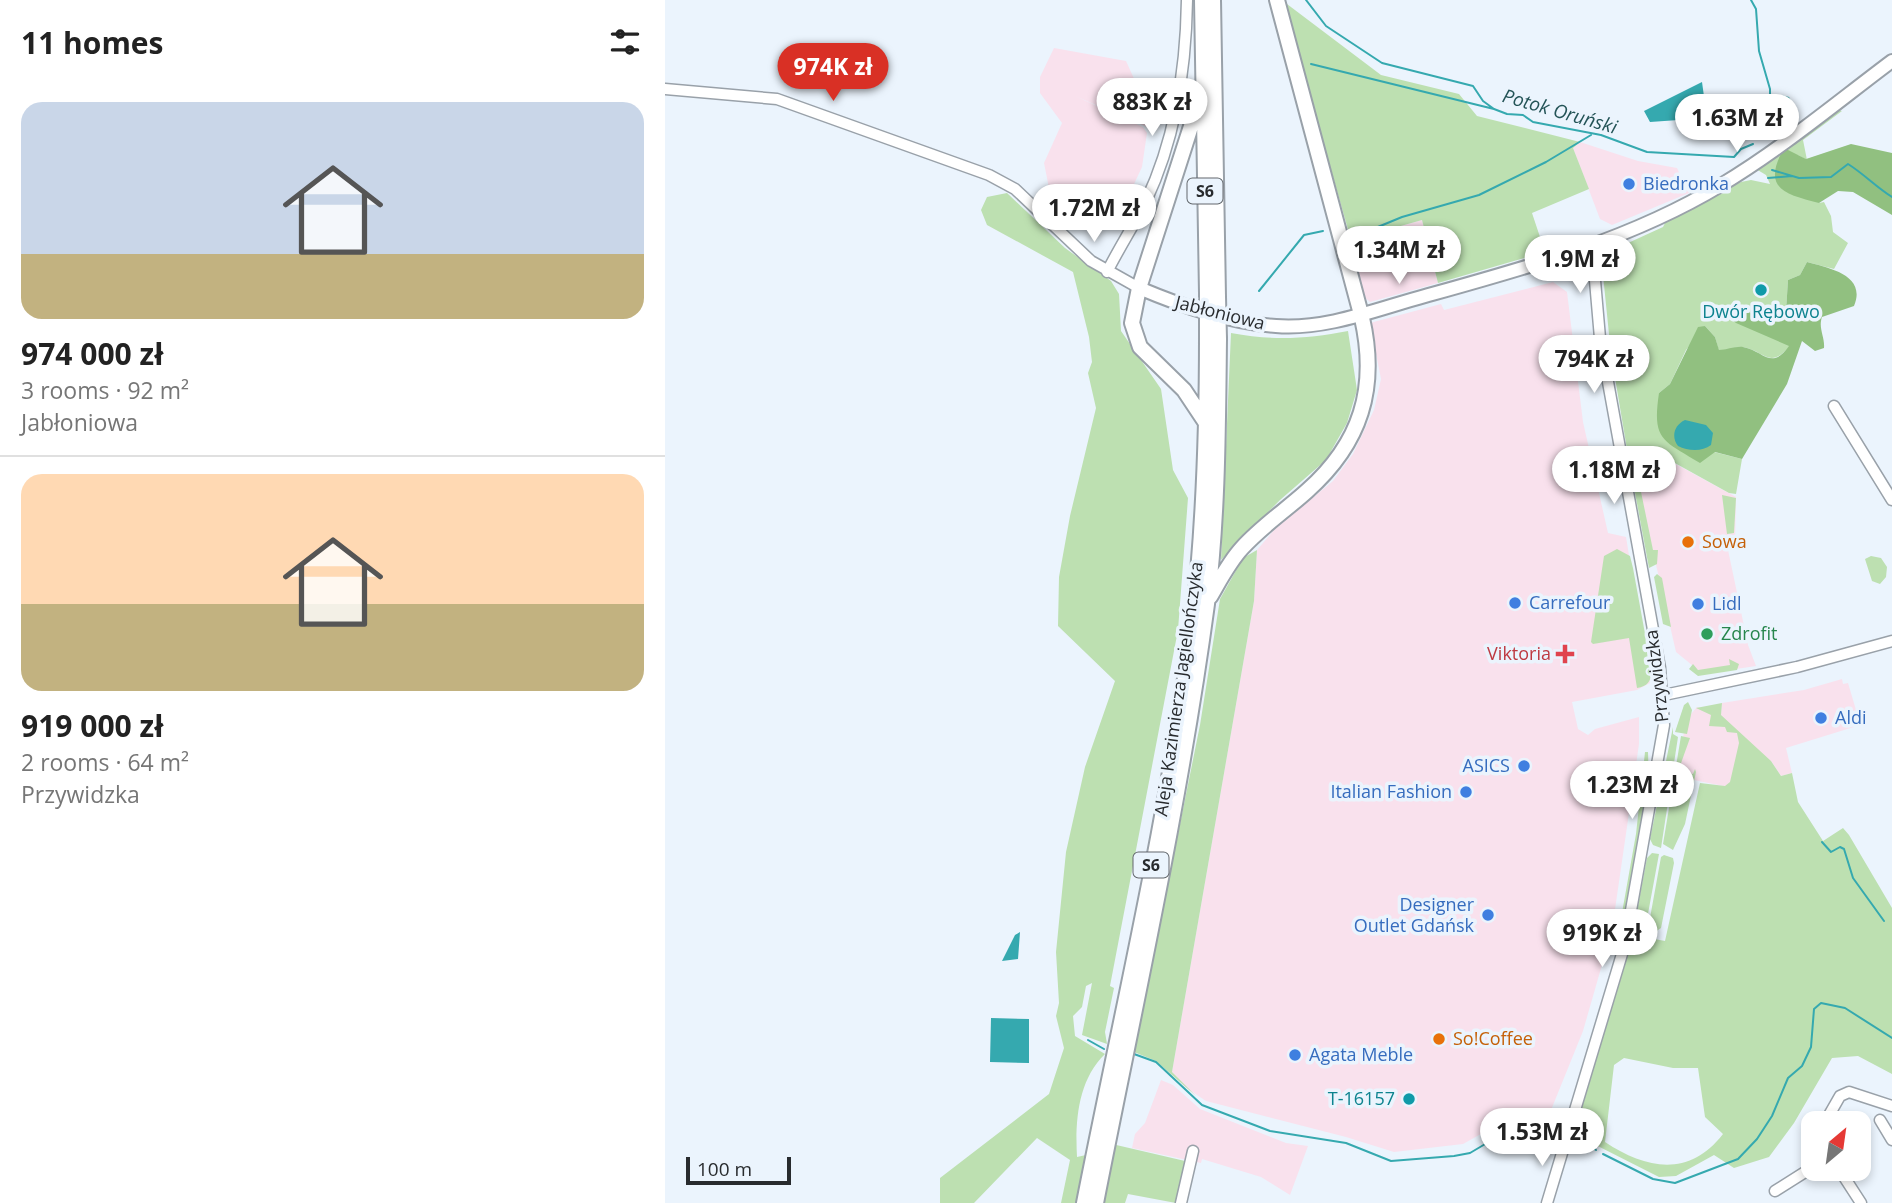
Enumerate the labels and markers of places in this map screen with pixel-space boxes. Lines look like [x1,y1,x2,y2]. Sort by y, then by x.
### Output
pin: 974K zł [768,43,898,103]
pin: 883K zł [1087,78,1217,138]
pin: 1.63M zł [1665,94,1809,154]
place label: Biedronka [1643,171,1729,195]
marker: Biedronka [1621,176,1637,192]
pin: 1.72M zł [1022,184,1166,244]
pin: 1.34M zł [1327,226,1471,286]
pin: 1.9M zł [1515,236,1645,295]
marker: Dwór Rębowo [1753,282,1769,298]
place label: Dwór Rębowo [1702,299,1820,323]
pin: 794K zł [1529,336,1659,395]
pin: 1.18M zł [1542,447,1686,506]
place label: Sowa [1702,529,1747,553]
marker: Sowa [1680,534,1696,550]
place label: Carrefour [1529,590,1611,614]
place label: Lidl [1712,591,1742,615]
marker: Carrefour [1507,595,1523,611]
marker: Lidl [1690,596,1706,612]
place label: Zdrofit [1721,621,1778,645]
marker: Zdrofit [1699,626,1715,642]
place label: Viktoria [1487,641,1551,665]
marker: Viktoria [1557,646,1573,662]
place label: Aldi [1835,705,1866,729]
marker: Aldi [1813,710,1829,726]
place label: ASICS [1463,753,1510,777]
marker: ASICS [1516,758,1532,774]
pin: 1.23M zł [1560,762,1704,821]
place label: Italian Fashion [1330,779,1452,803]
marker: Italian Fashion [1458,784,1474,800]
place label: Designer Outlet Gdańsk [1354,892,1475,937]
marker: Designer Outlet Gdańsk [1480,907,1496,923]
pin: 919K zł [1537,909,1667,969]
place label: So!Coffee [1453,1026,1533,1050]
marker: So!Coffee [1431,1031,1447,1047]
place label: Agata Meble [1309,1042,1413,1066]
marker: Agata Meble [1287,1047,1303,1063]
place label: T-16157 [1328,1086,1395,1110]
marker: T-16157 [1401,1091,1417,1107]
pin: 1.53M zł [1470,1108,1614,1168]

